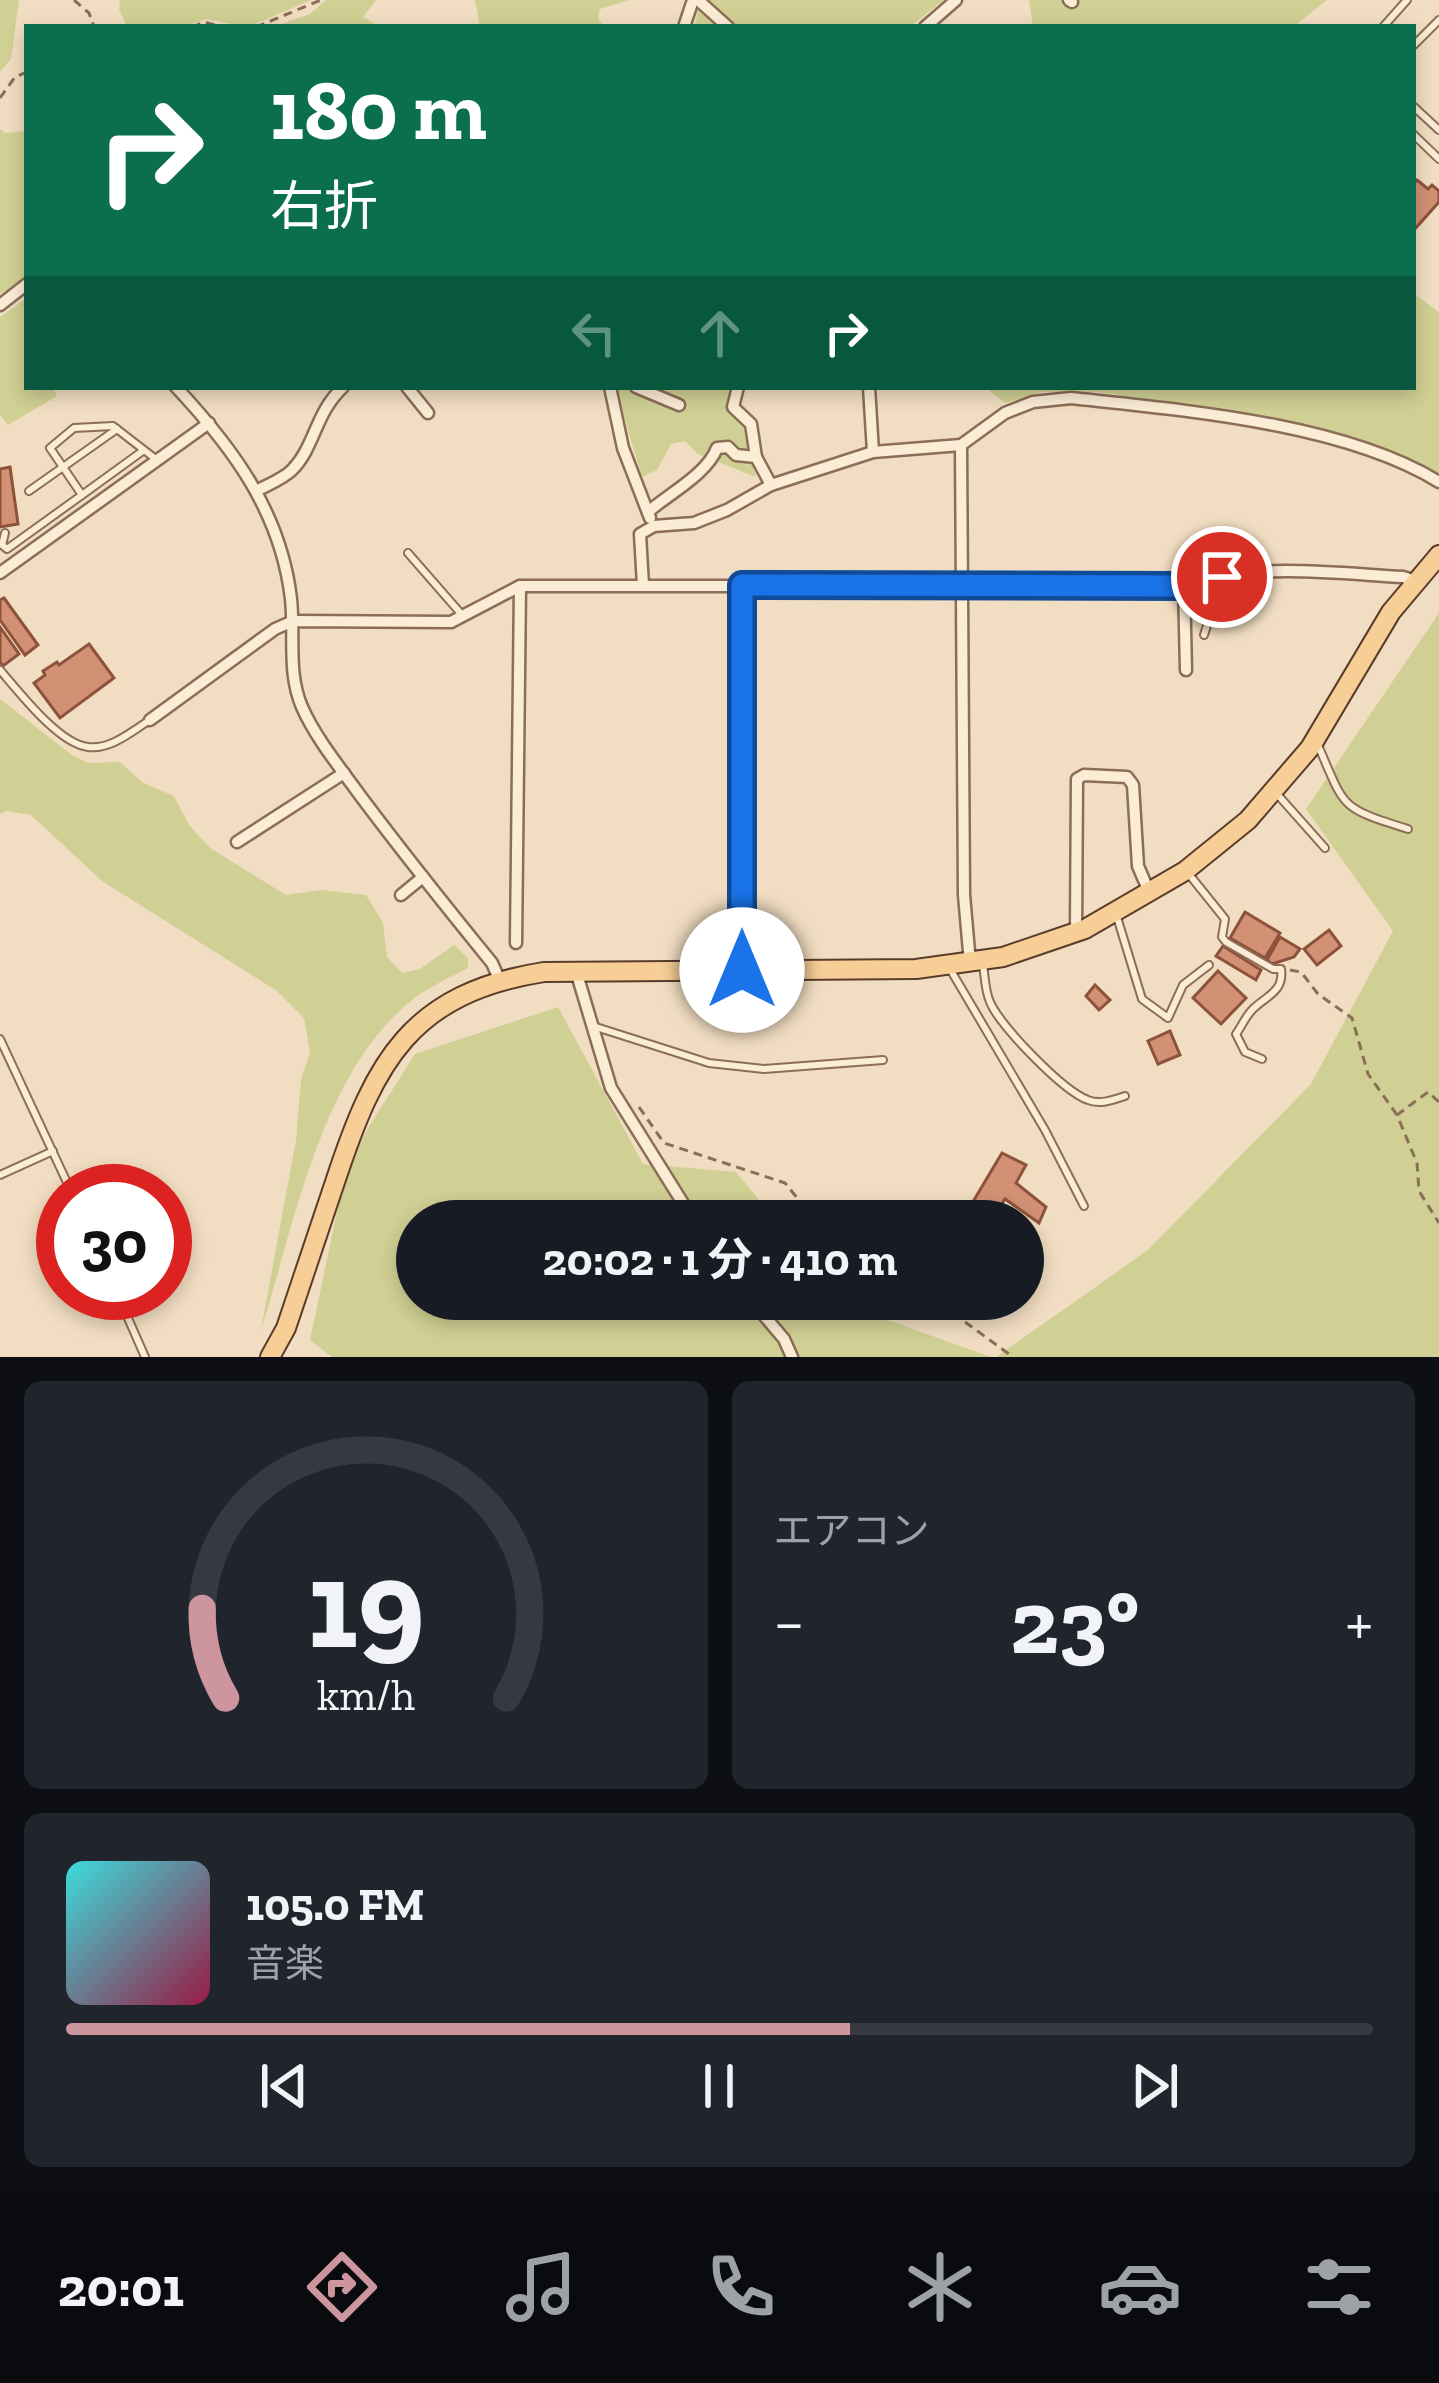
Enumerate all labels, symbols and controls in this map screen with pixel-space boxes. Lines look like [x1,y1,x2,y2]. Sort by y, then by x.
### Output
text: 180 m [270,60,487,161]
icon: right [72,72,228,228]
text: 右折 [270,174,378,239]
icon: left [561,300,627,366]
icon: ahead [687,300,753,366]
icon: right [813,300,879,366]
pin [1171,526,1273,628]
icon: arrive [1189,544,1255,610]
position arrow [679,907,805,1033]
speed limit sign: 30 [36,1164,192,1320]
text: 20:02 · 1 分 · 410 m [543,1233,897,1287]
text: エアコン [774,1507,930,1554]
text: 19 [307,1529,424,1679]
text: 23° [1010,1568,1139,1676]
text: − [774,1583,804,1662]
text: + [1345,1583,1373,1662]
text: km/h [317,1670,415,1721]
text: 105.0 FM [246,1878,424,1932]
text: 音楽 [246,1940,324,1987]
icon: previous [251,2053,317,2119]
icon: pause [686,2053,752,2119]
icon: next [1122,2053,1188,2119]
icon: directions [300,2245,384,2329]
icon: music [499,2245,583,2329]
icon: phone [699,2245,783,2329]
icon: climate [898,2245,982,2329]
icon: car [1098,2245,1182,2329]
icon: filters [1297,2245,1381,2329]
text: 20:01 [58,2255,184,2320]

